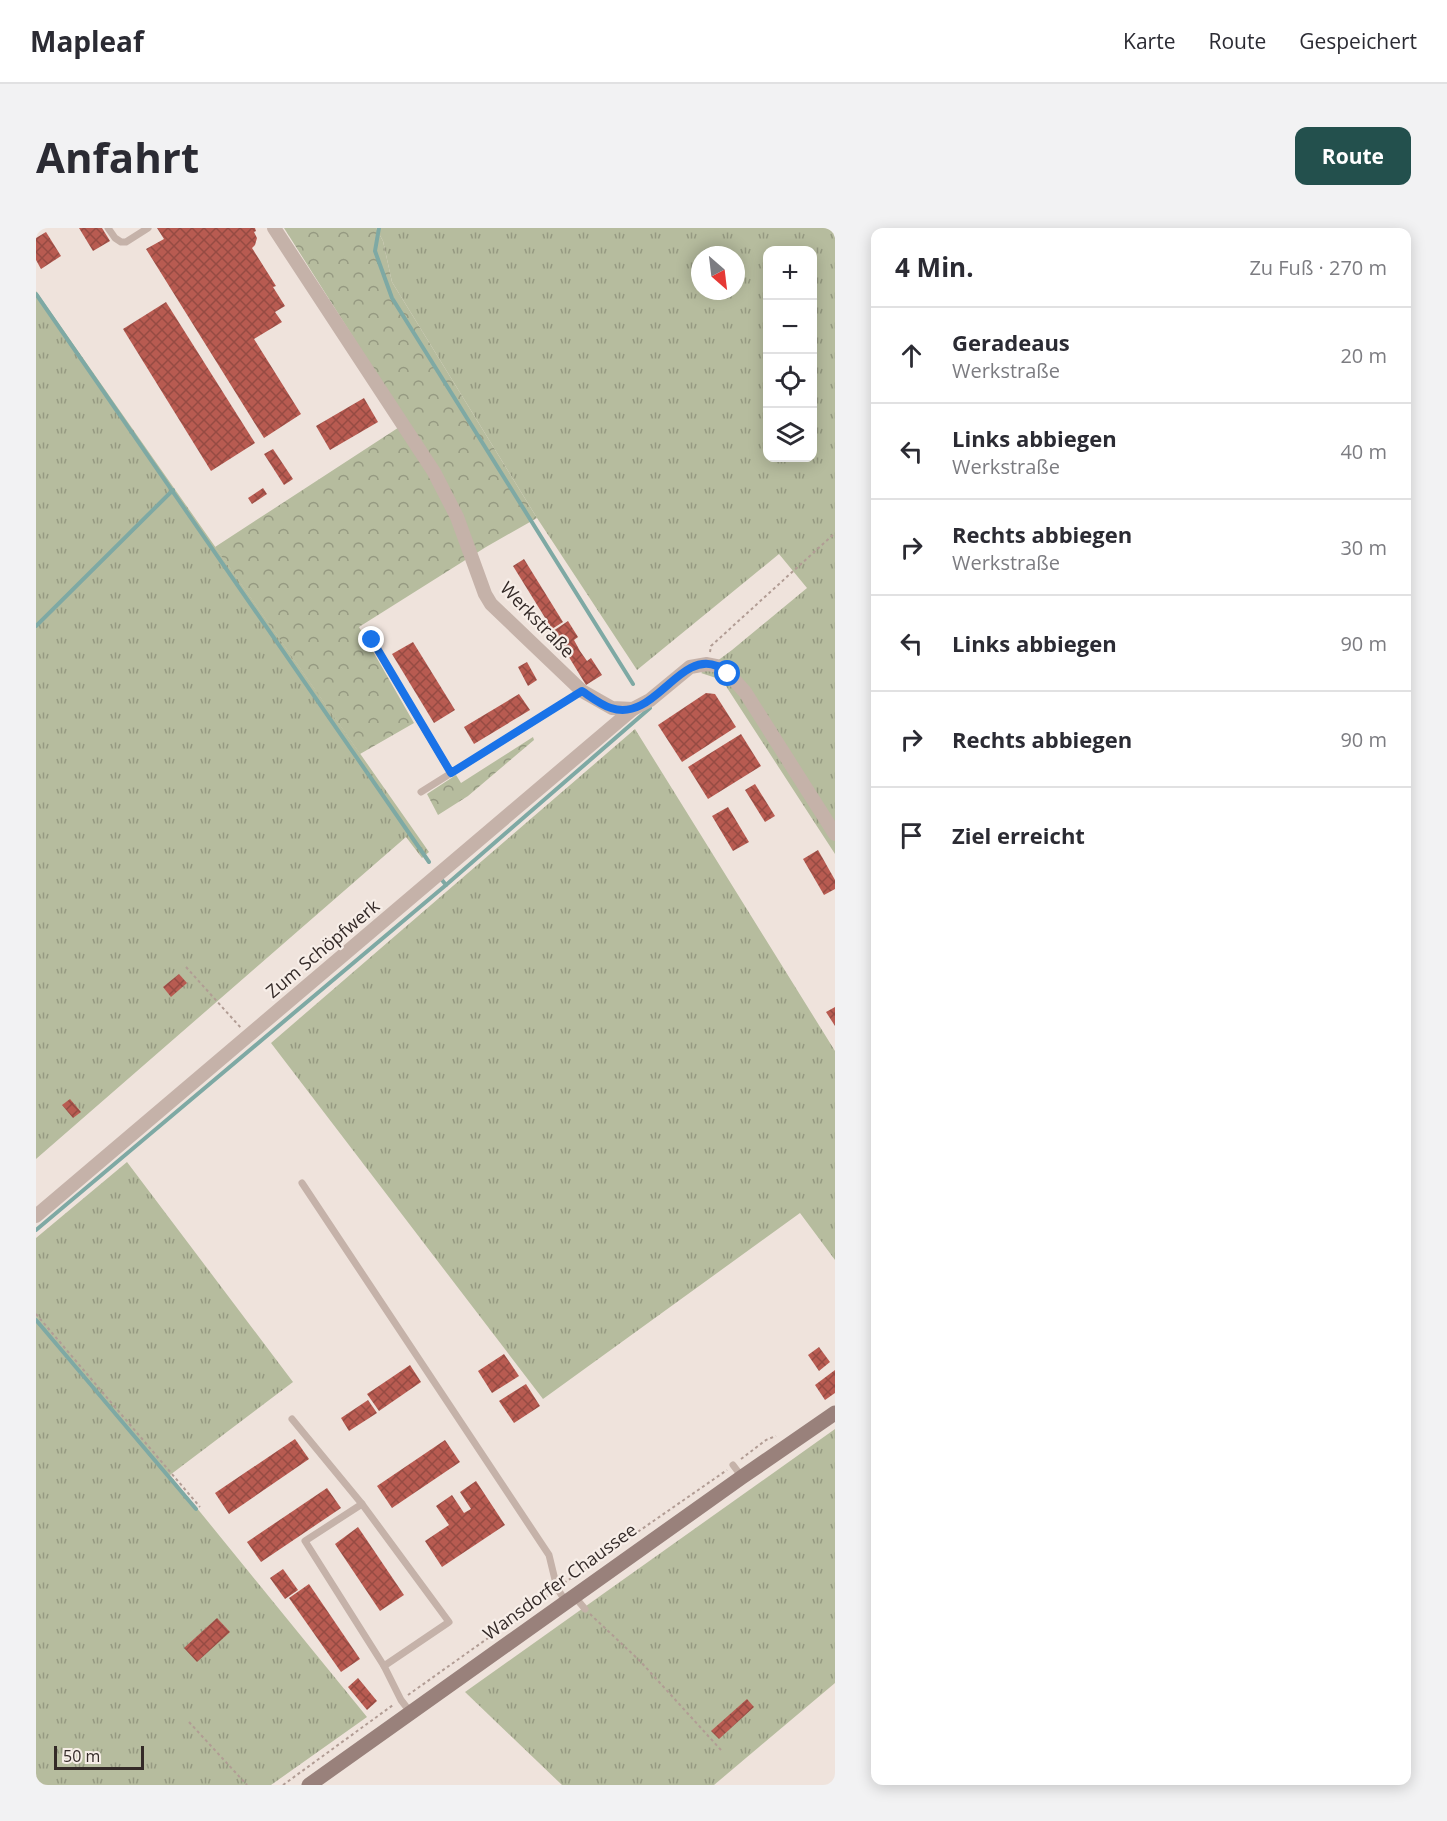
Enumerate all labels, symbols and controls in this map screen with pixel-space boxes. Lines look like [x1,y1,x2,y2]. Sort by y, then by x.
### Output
text: Mapleaf [30,22,144,60]
text: Karte [1123,27,1175,55]
text: Route [1208,27,1266,55]
text: Gespeichert [1299,27,1417,55]
button: Route [1295,127,1411,185]
text: Anfahrt [36,128,199,185]
north arrow [691,246,745,300]
map controls [763,246,817,462]
button: + [763,246,817,300]
text: 4 Min. [895,249,974,285]
text: Zu Fuß · 270 m [1249,254,1387,281]
button: − [763,300,817,354]
text: Geradeaus [952,327,1070,357]
icon: ahead [895,339,928,372]
text: 20 m [1340,342,1387,369]
button: locate [763,354,817,408]
text: Werkstraße [952,357,1060,384]
button: layers [763,408,817,462]
text: Links abbiegen [952,423,1117,453]
icon: left [895,435,928,468]
text: 40 m [1340,438,1387,465]
text: Werkstraße [952,453,1060,480]
text: Rechts abbiegen [952,519,1132,549]
icon: right [895,531,928,564]
text: 30 m [1340,534,1387,561]
text: Werkstraße [952,549,1060,576]
street label: Werkstraße [495,576,580,663]
route end [358,626,384,652]
icon: left [895,627,928,660]
text: Links abbiegen [952,628,1117,658]
text: 90 m [1340,630,1387,657]
route start [714,660,740,686]
icon: right [895,723,928,756]
text: Rechts abbiegen [952,724,1132,754]
text: 90 m [1340,726,1387,753]
icon: arrive [895,819,928,852]
text: Ziel erreicht [952,820,1085,850]
street label: Zum Schöpfwerk [261,893,384,1003]
street label: Wansdorfer Chaussee [478,1517,641,1645]
scale bar [54,1743,144,1770]
text: 50 m [63,1745,100,1767]

